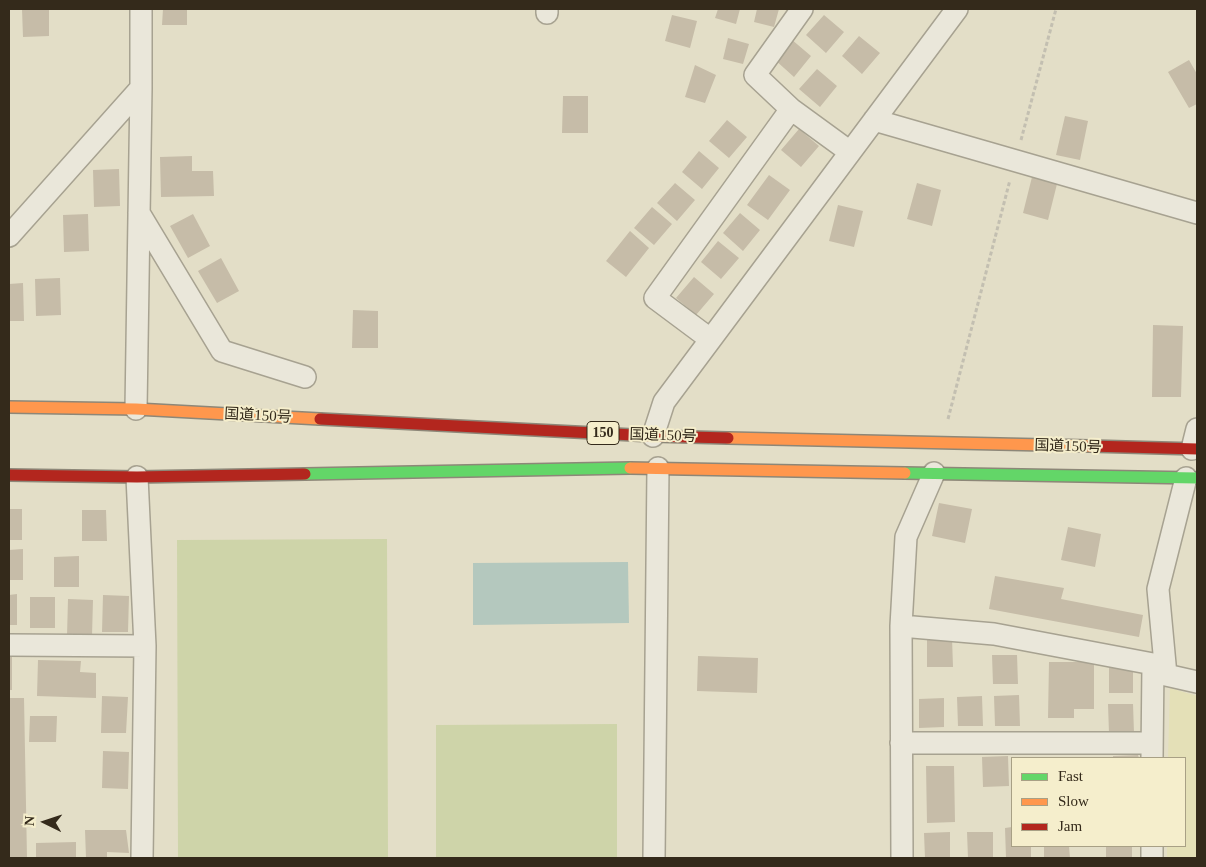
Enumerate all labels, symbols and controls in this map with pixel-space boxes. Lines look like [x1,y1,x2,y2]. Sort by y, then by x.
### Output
street label: 国道150号 [224,405,292,427]
road number: 150 [587,422,619,444]
street label: 国道150号 [629,426,697,446]
street label: 国道150号 [1034,437,1102,457]
legend [1011,757,1186,847]
text: Fast [1058,768,1083,784]
text: Slow [1058,793,1089,809]
north arrow [20,797,70,847]
text: N [22,815,37,826]
text: Jam [1058,818,1082,834]

